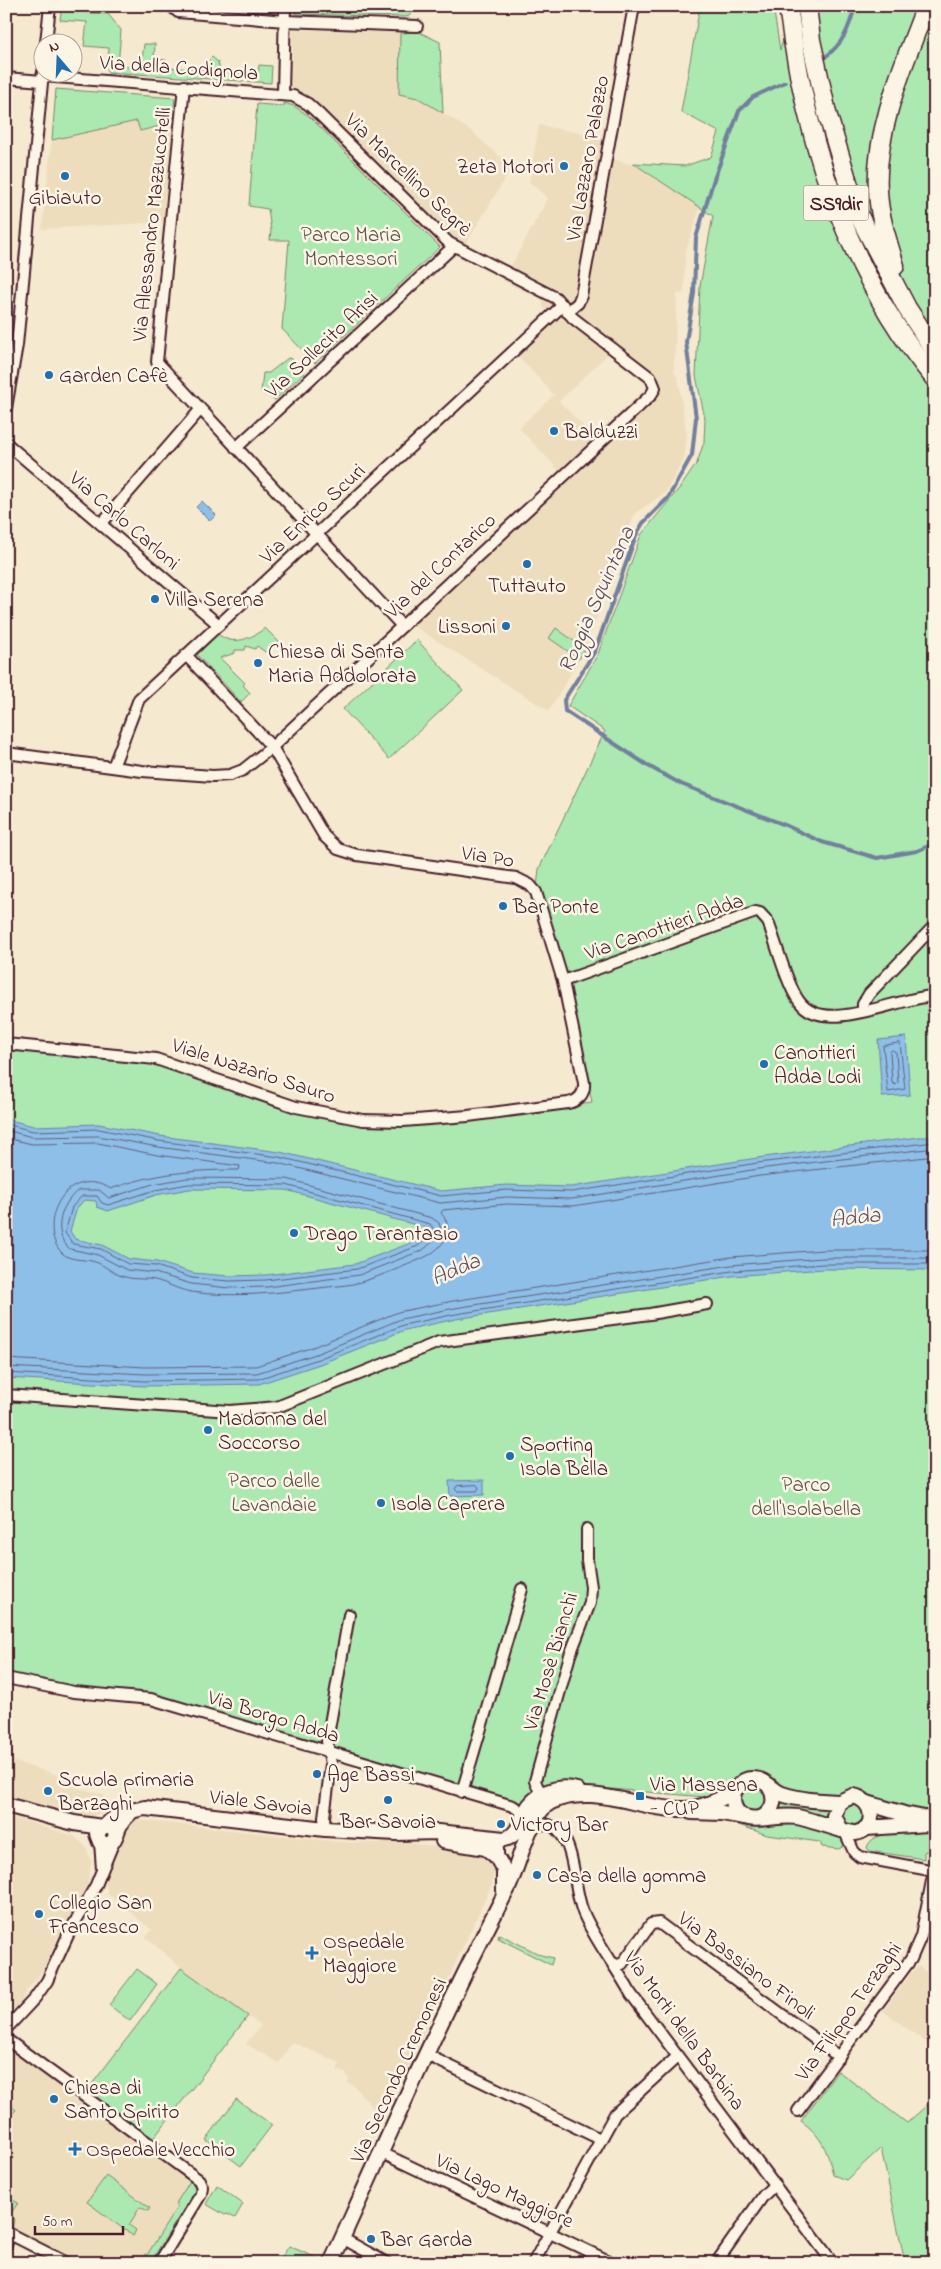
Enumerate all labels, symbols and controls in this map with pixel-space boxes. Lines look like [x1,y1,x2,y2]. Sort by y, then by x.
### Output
north arrow [32,32,82,82]
text: N [46,36,62,59]
street label: Via della Codignola [97,48,259,92]
street label: Via Lazzaro Palazzo [559,73,618,244]
street label: Via Alessandro Mazzucotelli [126,105,180,344]
street label: Via Marcellino Segrè [335,106,478,246]
place label: Zeta Motori [457,153,554,183]
marker: Zeta Motori [558,160,570,172]
marker: Gibiauto [59,170,71,182]
place label: Gibiauto [28,184,102,214]
road number: SS9dir [804,186,868,220]
park label: Parco Maria Montessori [301,221,401,275]
street label: Via Sollecito Arisi [258,285,386,407]
place label: Garden Cafè [59,362,168,392]
marker: Garden Cafè [43,369,55,381]
place label: Balduzzi [563,418,638,448]
marker: Balduzzi [548,425,560,437]
street label: Via Enrico Scuri [253,457,373,572]
street label: Via Carlo Carloni [61,464,186,578]
street label: Via del Contarico [378,507,504,627]
water label: Roggia Squintana [551,521,645,679]
marker: Tuttauto [521,558,533,570]
place label: Tuttauto [488,572,566,602]
place label: Villa Serena [164,586,264,616]
marker: Villa Serena [149,593,161,605]
place label: Lissoni [438,613,496,643]
marker: Lissoni [500,620,512,632]
place label: Chiesa di Santa Maria Addolorata [268,638,417,692]
marker: Chiesa di Santa Maria Addolorata [252,657,264,669]
street label: Via Po [458,839,516,877]
street label: Via Canottieri Adda [580,887,748,969]
place label: Bar Ponte [512,893,599,923]
marker: Bar Ponte [497,900,509,912]
street label: Viale Nazario Sauro [167,1031,339,1113]
place label: Canottieri Adda Lodi [774,1039,861,1093]
marker: Canottieri Adda Lodi [758,1058,770,1070]
water label: Adda [829,1200,883,1238]
place label: Drago Tarantasio [303,1220,458,1252]
marker: Drago Tarantasio [288,1227,300,1239]
water label: Adda [427,1246,487,1295]
place label: Madonna del Soccorso [218,1405,327,1459]
marker: Madonna del Soccorso [202,1424,214,1436]
place label: Sporting Isola Bella [520,1431,608,1485]
marker: Sporting Isola Bella [504,1450,516,1462]
park label: Parco delle Lavandaie [228,1467,321,1521]
park label: Parco dell'Isolabella [751,1471,861,1525]
place label: Isola Caprera [391,1490,505,1520]
marker: Isola Caprera [375,1497,387,1509]
street label: Via Mosè Bianchi [516,1589,587,1735]
street label: Via Borgo Adda [202,1683,343,1754]
place label: Age Bassi [327,1761,415,1793]
place label: Scuola primaria Barzaghi [57,1766,194,1822]
marker: Age Bassi [311,1768,323,1780]
place label: Via Massena - CUP [649,1771,758,1825]
street label: Viale Savoia [207,1783,314,1825]
marker: Scuola primaria Barzaghi [42,1785,54,1797]
marker: Via Massena - CUP [634,1790,646,1802]
marker: Bar Savoia [382,1794,394,1806]
place label: Bar Savoia [339,1808,436,1838]
place label: Victory Bar [510,1811,609,1843]
marker: Victory Bar [495,1818,507,1830]
place label: Casa della gomma [547,1862,706,1894]
marker: Casa della gomma [531,1869,543,1881]
place label: Collegio San Francesco [48,1889,152,1943]
street label: Via Bassiano Finoli [670,1904,821,2028]
marker: Collegio San Francesco [33,1908,45,1920]
place label: Ospedale Maggiore [323,1928,405,1984]
street label: Via Filippo Terzaghi [788,1936,912,2090]
street label: Via Morti della Barbina [615,1944,752,2117]
marker: Ospedale Maggiore [305,1946,319,1960]
street label: Via Secondo Cremonesi [343,1973,456,2169]
place label: Chiesa di Santo Spirito [64,2074,179,2128]
marker: Chiesa di Santo Spirito [48,2093,60,2105]
place label: Ospedale Vecchio [86,2136,235,2166]
marker: Ospedale Vecchio [68,2142,82,2156]
street label: Via Lago Maggiore [428,2146,579,2239]
scale bar [35,2204,122,2236]
text: 50 m [42,2211,73,2233]
place label: Bar Garda [380,2226,472,2256]
marker: Bar Garda [365,2233,377,2245]

